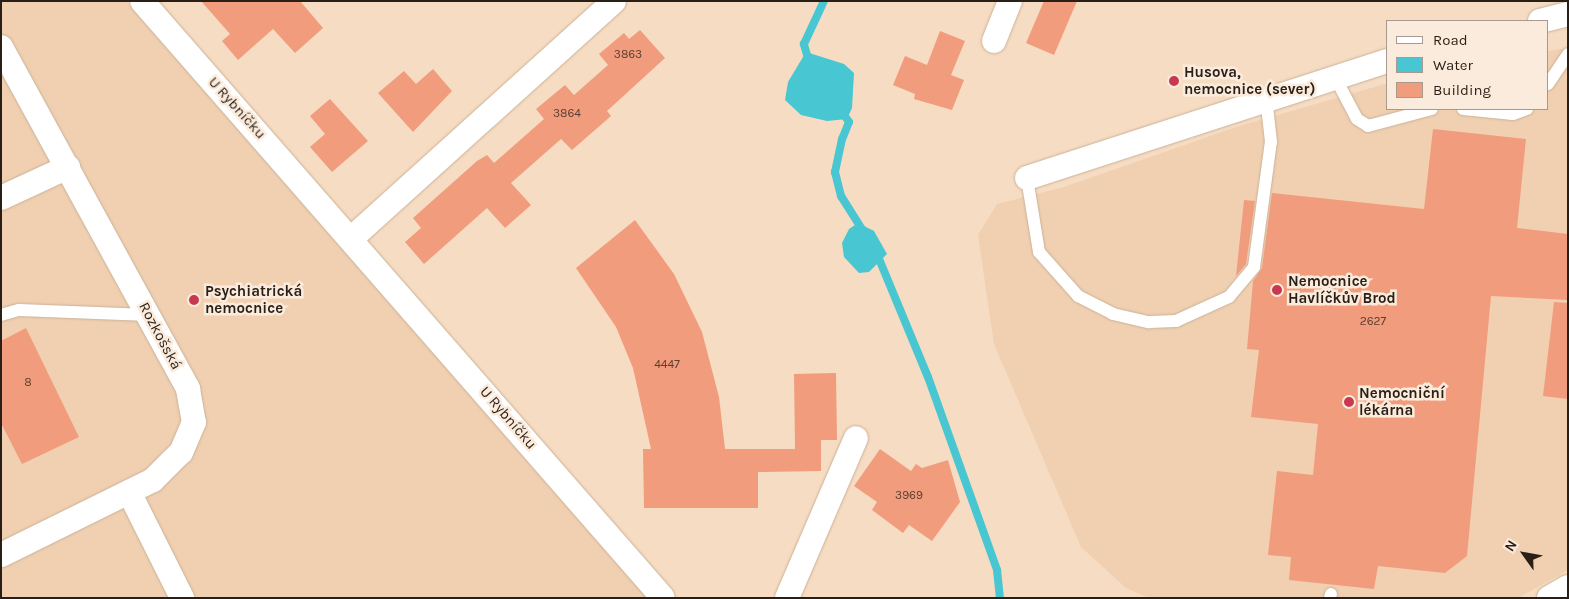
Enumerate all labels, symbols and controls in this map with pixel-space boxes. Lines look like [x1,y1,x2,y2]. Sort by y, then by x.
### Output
legend [1386,20,1549,110]
text: Road [1433,31,1468,49]
house number: 3863 [614,48,642,62]
text: Water [1433,56,1473,74]
place label: Husova, nemocnice (sever) [1184,63,1315,98]
street label: U Rybníčku [204,73,270,143]
marker: Husova, nemocnice (sever) [1168,75,1180,87]
text: Building [1433,81,1491,99]
house number: 3864 [553,107,581,121]
place label: Nemocnice Havlíčkův Brod [1288,272,1396,307]
place label: Psychiatrická nemocnice [205,282,302,317]
marker: Nemocnice Havlíčkův Brod [1270,283,1284,297]
marker: Psychiatrická nemocnice [187,293,201,307]
street label: Rozkošská [135,299,185,373]
house number: 2627 [1360,315,1386,329]
house number: 4447 [654,358,680,372]
house number: 8 [24,376,32,390]
street label: U Rybníčku [476,383,540,453]
place label: Nemocniční lékárna [1359,384,1445,419]
marker: Nemocniční lékárna [1343,396,1355,408]
house number: 3969 [895,489,923,503]
north arrow [1499,529,1549,579]
text: N [1501,537,1521,555]

